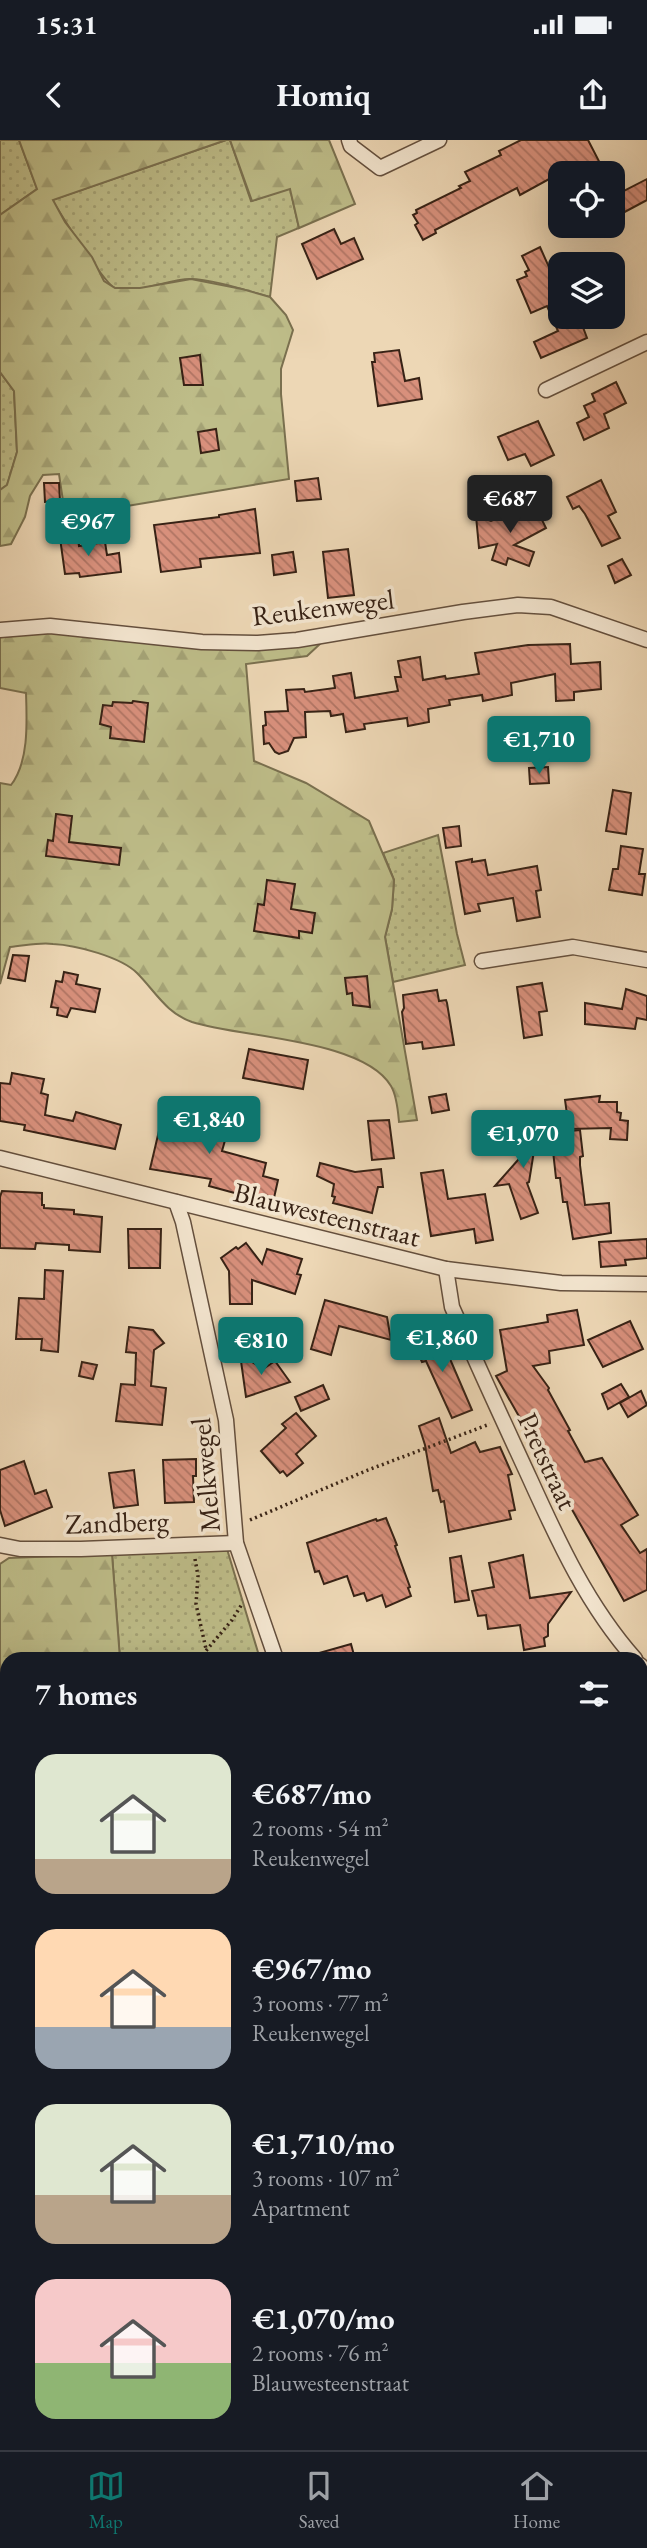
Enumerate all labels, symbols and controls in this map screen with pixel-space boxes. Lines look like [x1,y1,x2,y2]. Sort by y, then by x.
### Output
text: 15:31 [35,8,97,42]
text: Homiq [276,74,371,116]
icon: back [35,76,73,114]
icon: share [574,76,612,114]
map controls [548,161,625,329]
button: locate [548,161,625,238]
button: layers [548,252,625,329]
pin: €687 [469,476,551,535]
text: €687 [483,483,537,513]
pin: €967 [47,498,129,558]
text: €967 [61,506,115,536]
street label: Reukenwegel [250,580,396,634]
pin: €1,710 [482,716,596,776]
text: €1,710 [503,724,575,754]
pin: €1,840 [152,1096,266,1156]
text: €1,840 [173,1104,245,1134]
pin: €1,070 [466,1110,580,1170]
text: €1,070 [487,1118,559,1148]
street label: Blauwesteenstraat [230,1173,424,1255]
pin: €1,860 [385,1314,499,1374]
pin: €810 [220,1318,302,1377]
text: €1,860 [406,1322,478,1352]
text: €810 [234,1325,288,1355]
street label: Pretstraat [510,1407,586,1515]
street label: Melkwegel [182,1416,228,1534]
street label: Zandberg [64,1502,170,1542]
text: 7 homes [35,1675,137,1714]
icon: filters [575,1675,613,1713]
text: €687/mo [252,1774,371,1813]
icon: home [91,1782,175,1866]
text: 2 rooms · 54 m² [252,1813,389,1843]
text: Reukenwegel [252,1843,369,1873]
text: €967/mo [252,1949,371,1988]
icon: home [91,1957,175,2041]
text: 3 rooms · 77 m² [252,1988,389,2018]
text: Reukenwegel [252,2018,369,2048]
text: €1,710/mo [252,2124,395,2163]
icon: home [91,2132,175,2216]
text: 3 rooms · 107 m² [252,2163,400,2193]
text: Apartment [252,2193,350,2223]
text: €1,070/mo [252,2299,395,2338]
icon: home [91,2307,175,2391]
text: 2 rooms · 76 m² [252,2338,389,2368]
text: Blauwesteenstraat [252,2368,409,2398]
tab: Map [87,2467,125,2534]
tab: Saved [299,2467,339,2534]
tab: Home [513,2467,560,2534]

